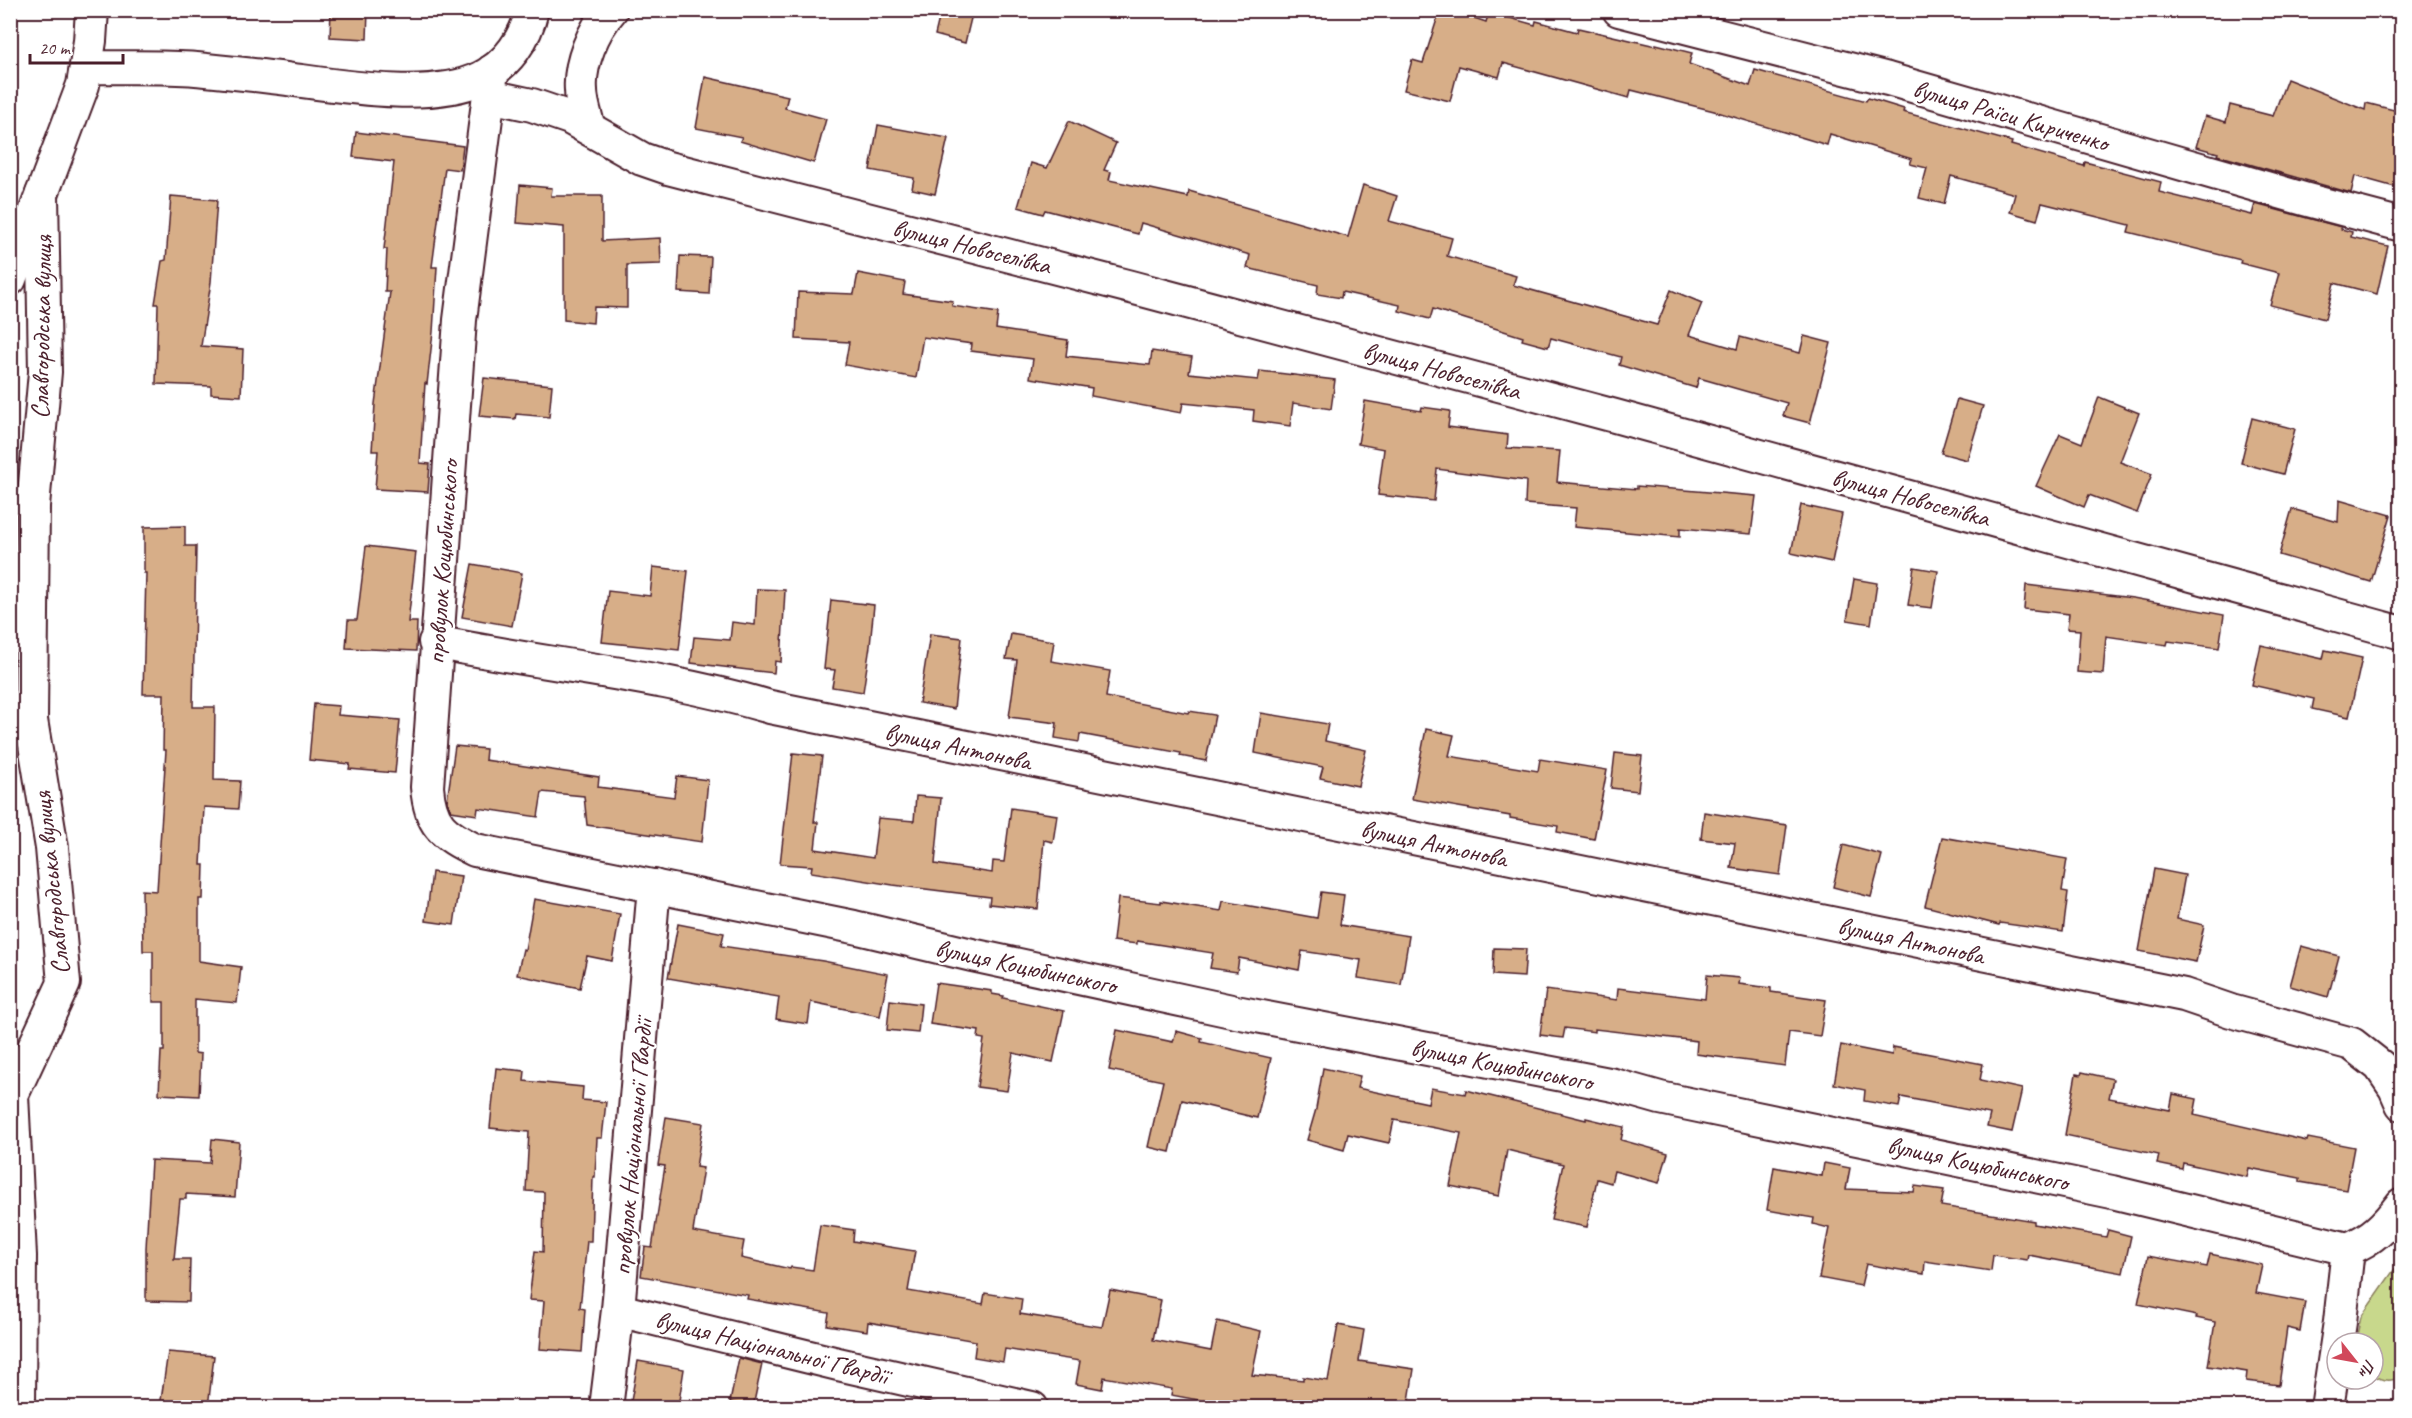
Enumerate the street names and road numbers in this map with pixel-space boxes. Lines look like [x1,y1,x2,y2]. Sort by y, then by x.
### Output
street label: вулиця Раїси Кириченко [1909,72,2115,160]
street label: вулиця Новоселівка [889,211,1056,282]
street label: Славгородська вулиця [23,233,60,419]
street label: вулиця Новоселівка [1359,334,1526,408]
street label: провулок Коцюбинського [419,456,466,665]
street label: вулиця Новоселівка [1828,461,1995,535]
street label: вулиця Антонова [882,715,1036,779]
street label: Славгородська вулиця [25,788,78,976]
street label: вулиця Антонова [1358,812,1512,876]
street label: вулиця Антонова [1835,909,1989,973]
street label: вулиця Коцюбинського [932,931,1122,1002]
street label: провулок Національної Гвардії [605,1013,661,1276]
street label: вулиця Коцюбинського [1408,1031,1598,1099]
street label: вулиця Коцюбинського [1884,1128,2074,1199]
street label: вулиця Національної Гвардії [652,1303,897,1394]

